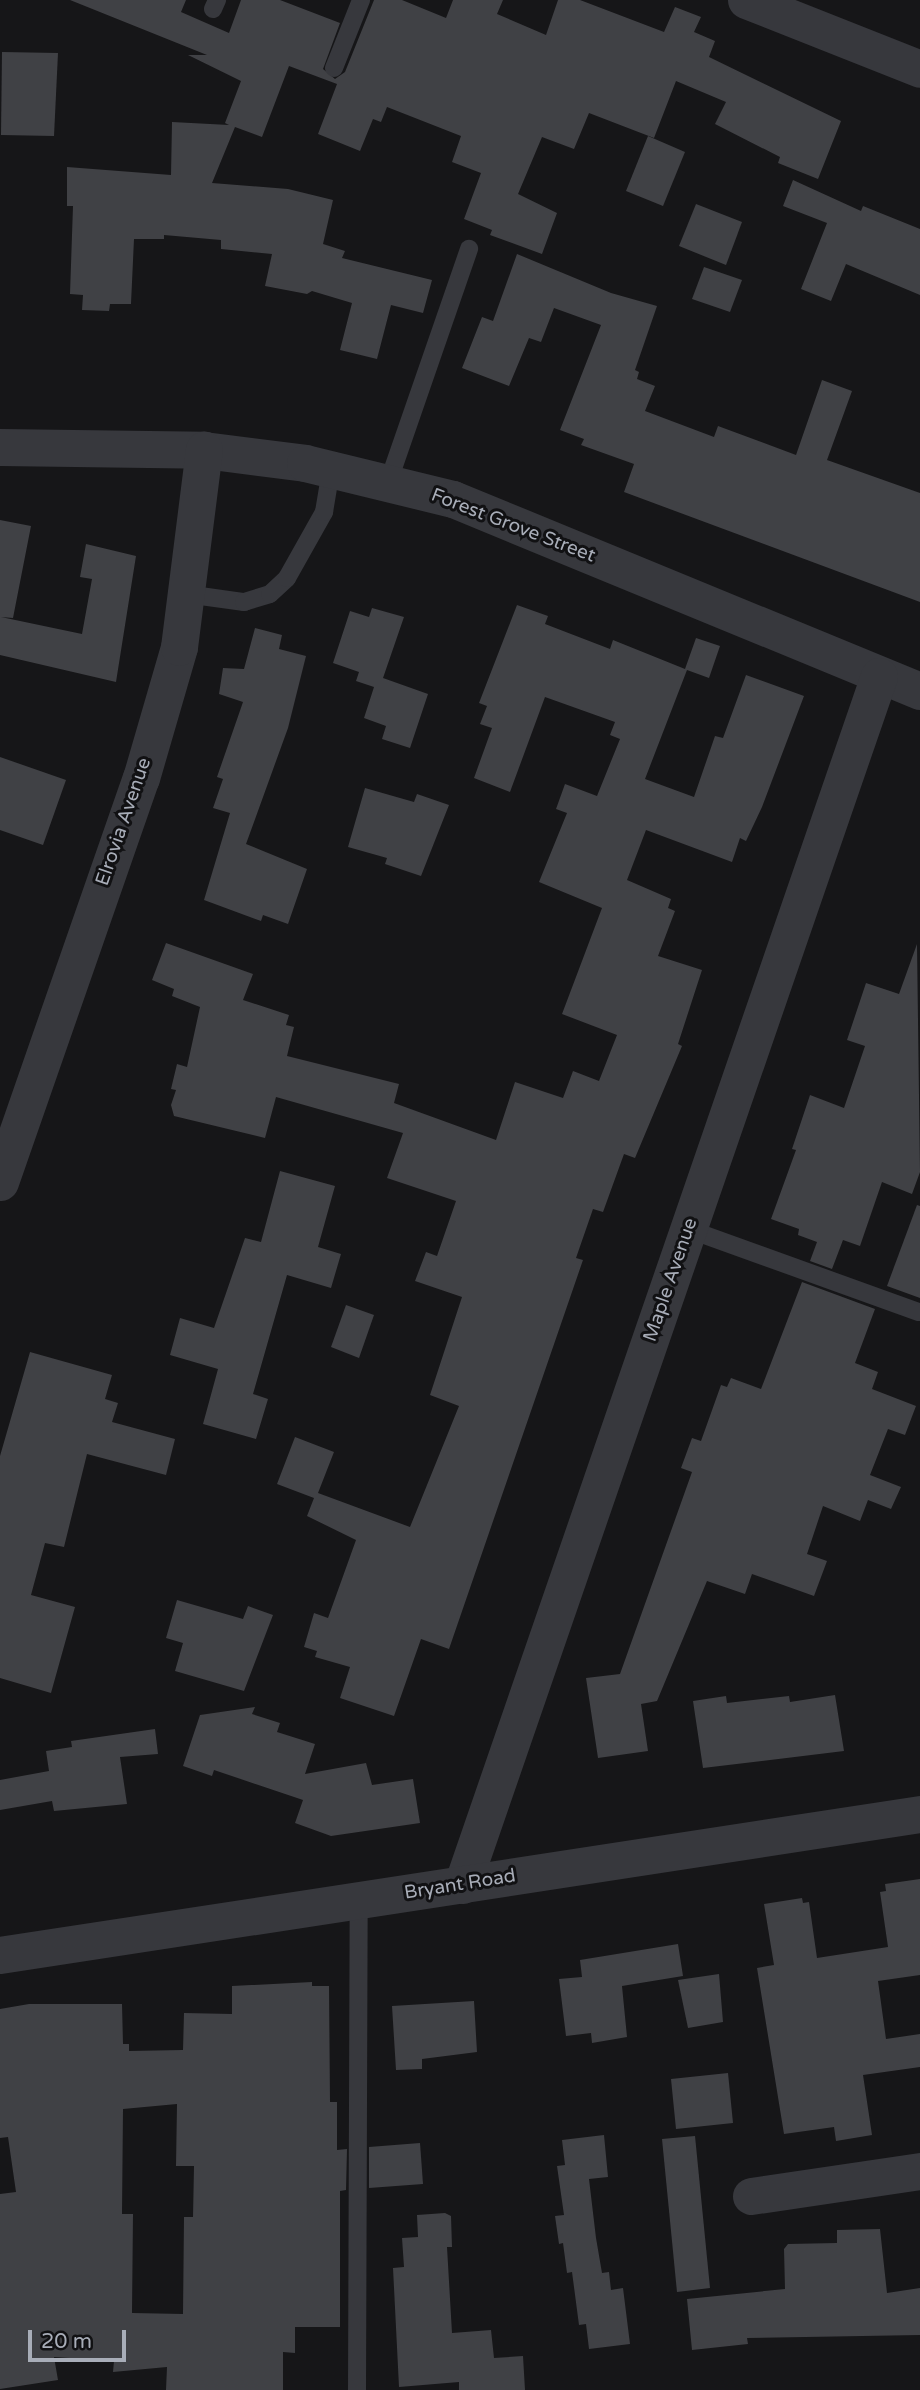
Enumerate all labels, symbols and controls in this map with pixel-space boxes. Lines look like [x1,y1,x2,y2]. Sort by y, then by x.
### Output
street label: Forest Grove Street [428,484,598,568]
street label: Elrovia Avenue [91,755,157,889]
street label: Maple Avenue [639,1215,703,1345]
street label: Bryant Road [403,1865,517,1905]
scale bar [32,2316,130,2360]
text: 20 m [41,2329,92,2354]

